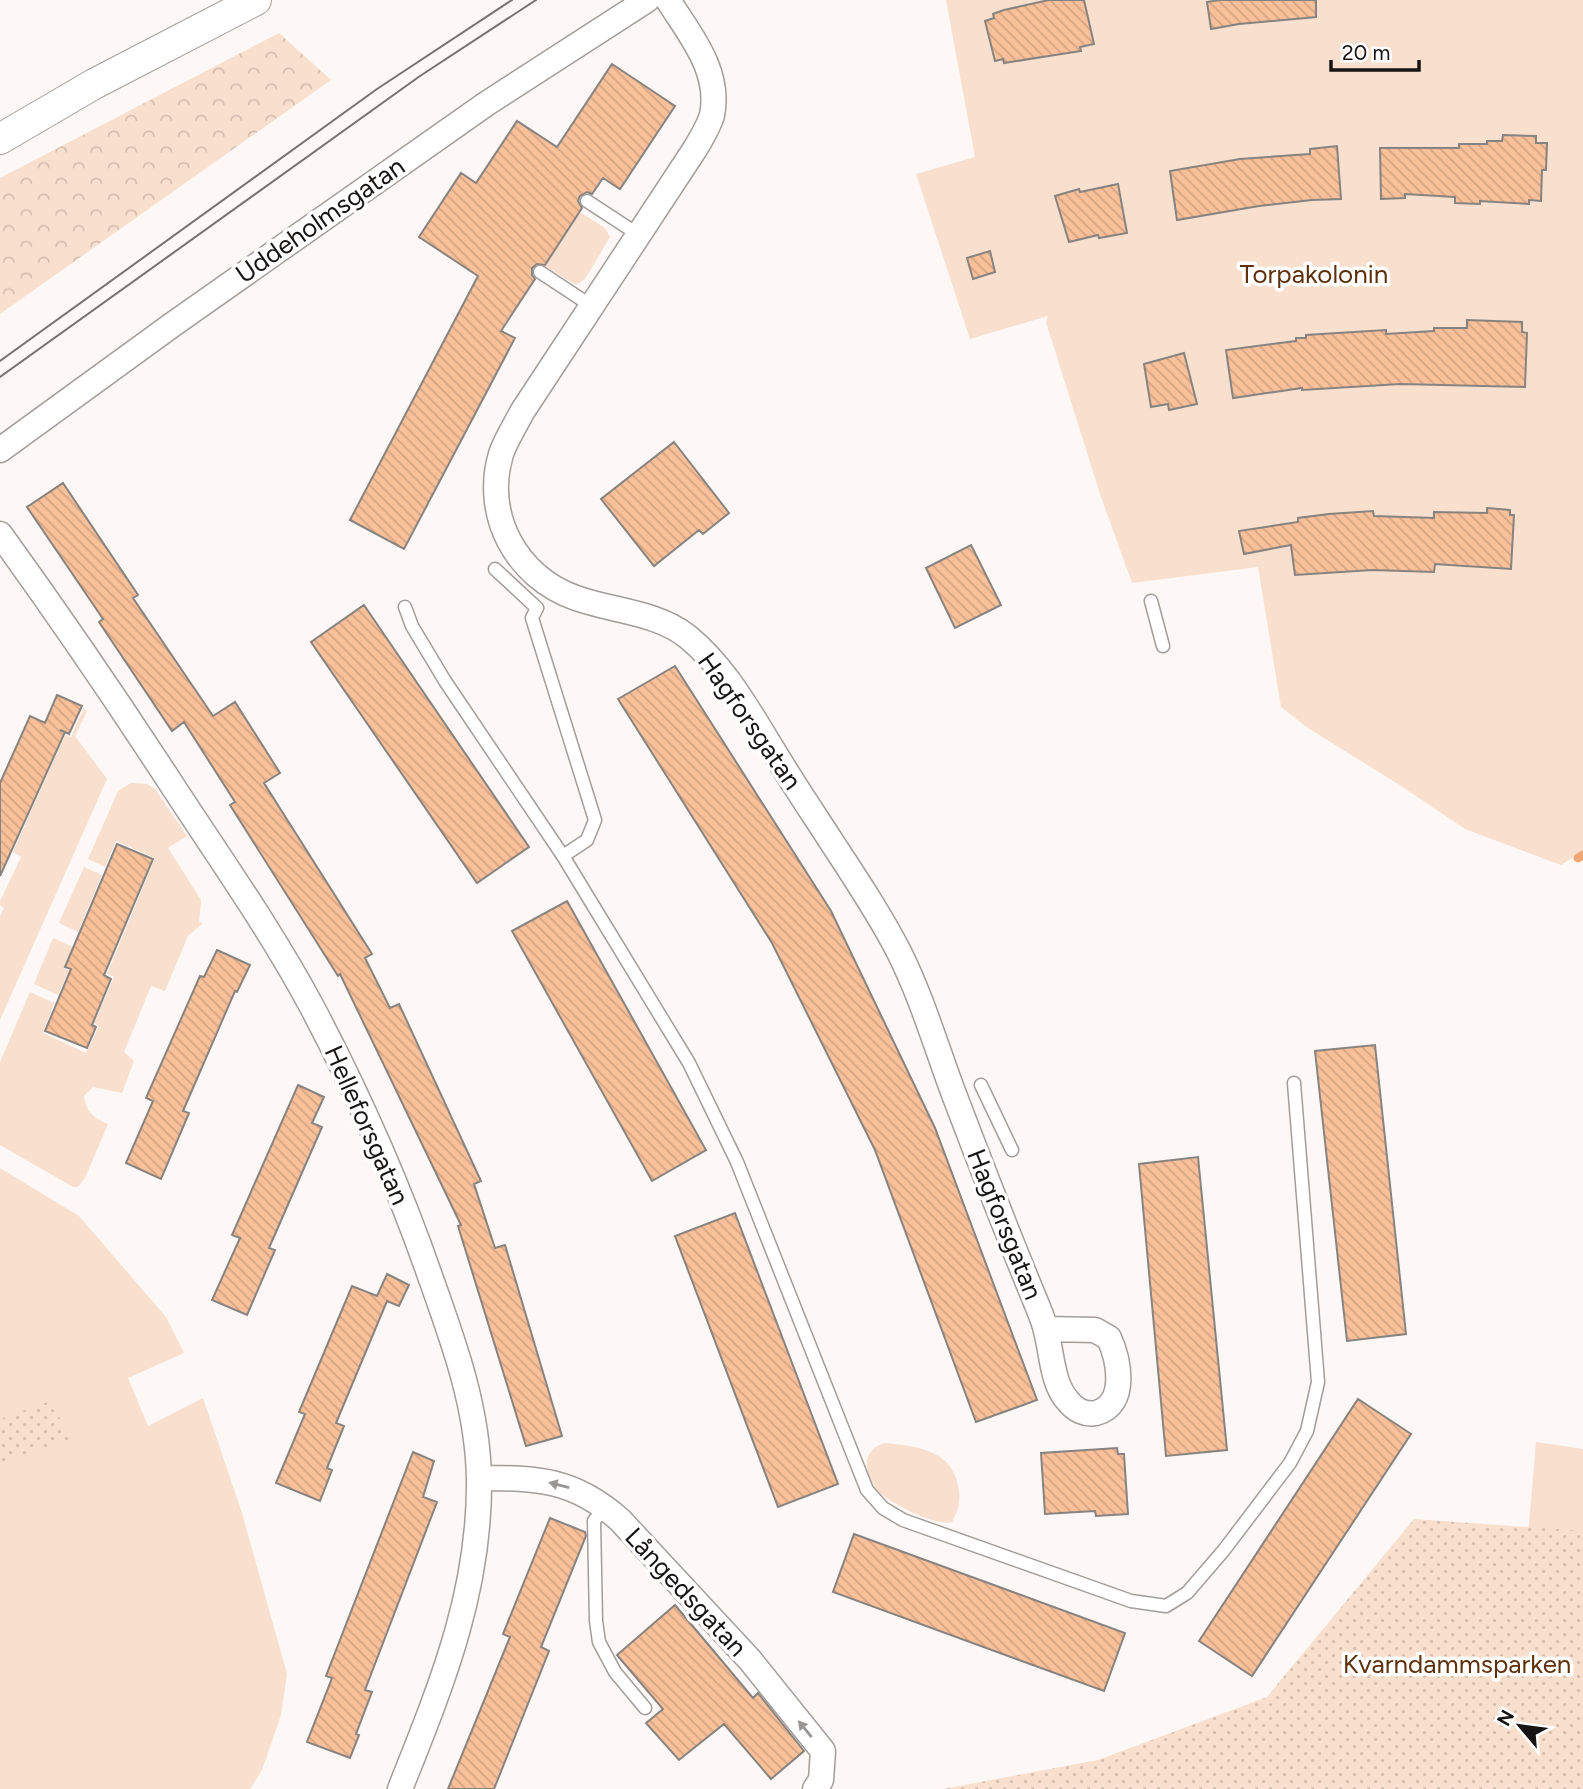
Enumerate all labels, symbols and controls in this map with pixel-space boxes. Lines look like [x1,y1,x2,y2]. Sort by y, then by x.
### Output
scale bar [1331,28,1418,72]
text: 20 m [1342,40,1390,65]
street label: Uddeholmsgatan [229,150,411,290]
park label: Torpakolonin [1240,258,1388,290]
street label: Hagforsgatan [691,646,809,796]
street label: Helleforsgatan [318,1040,416,1210]
street label: Hagforsgatan [960,1144,1050,1304]
one-way arrow [548,1479,570,1490]
street label: Långedsgatan [618,1521,754,1663]
park label: Kvarndammsparken [1343,1648,1571,1680]
north arrow [1485,1691,1555,1761]
text: N [1492,1706,1519,1730]
one-way arrow [798,1720,813,1737]

